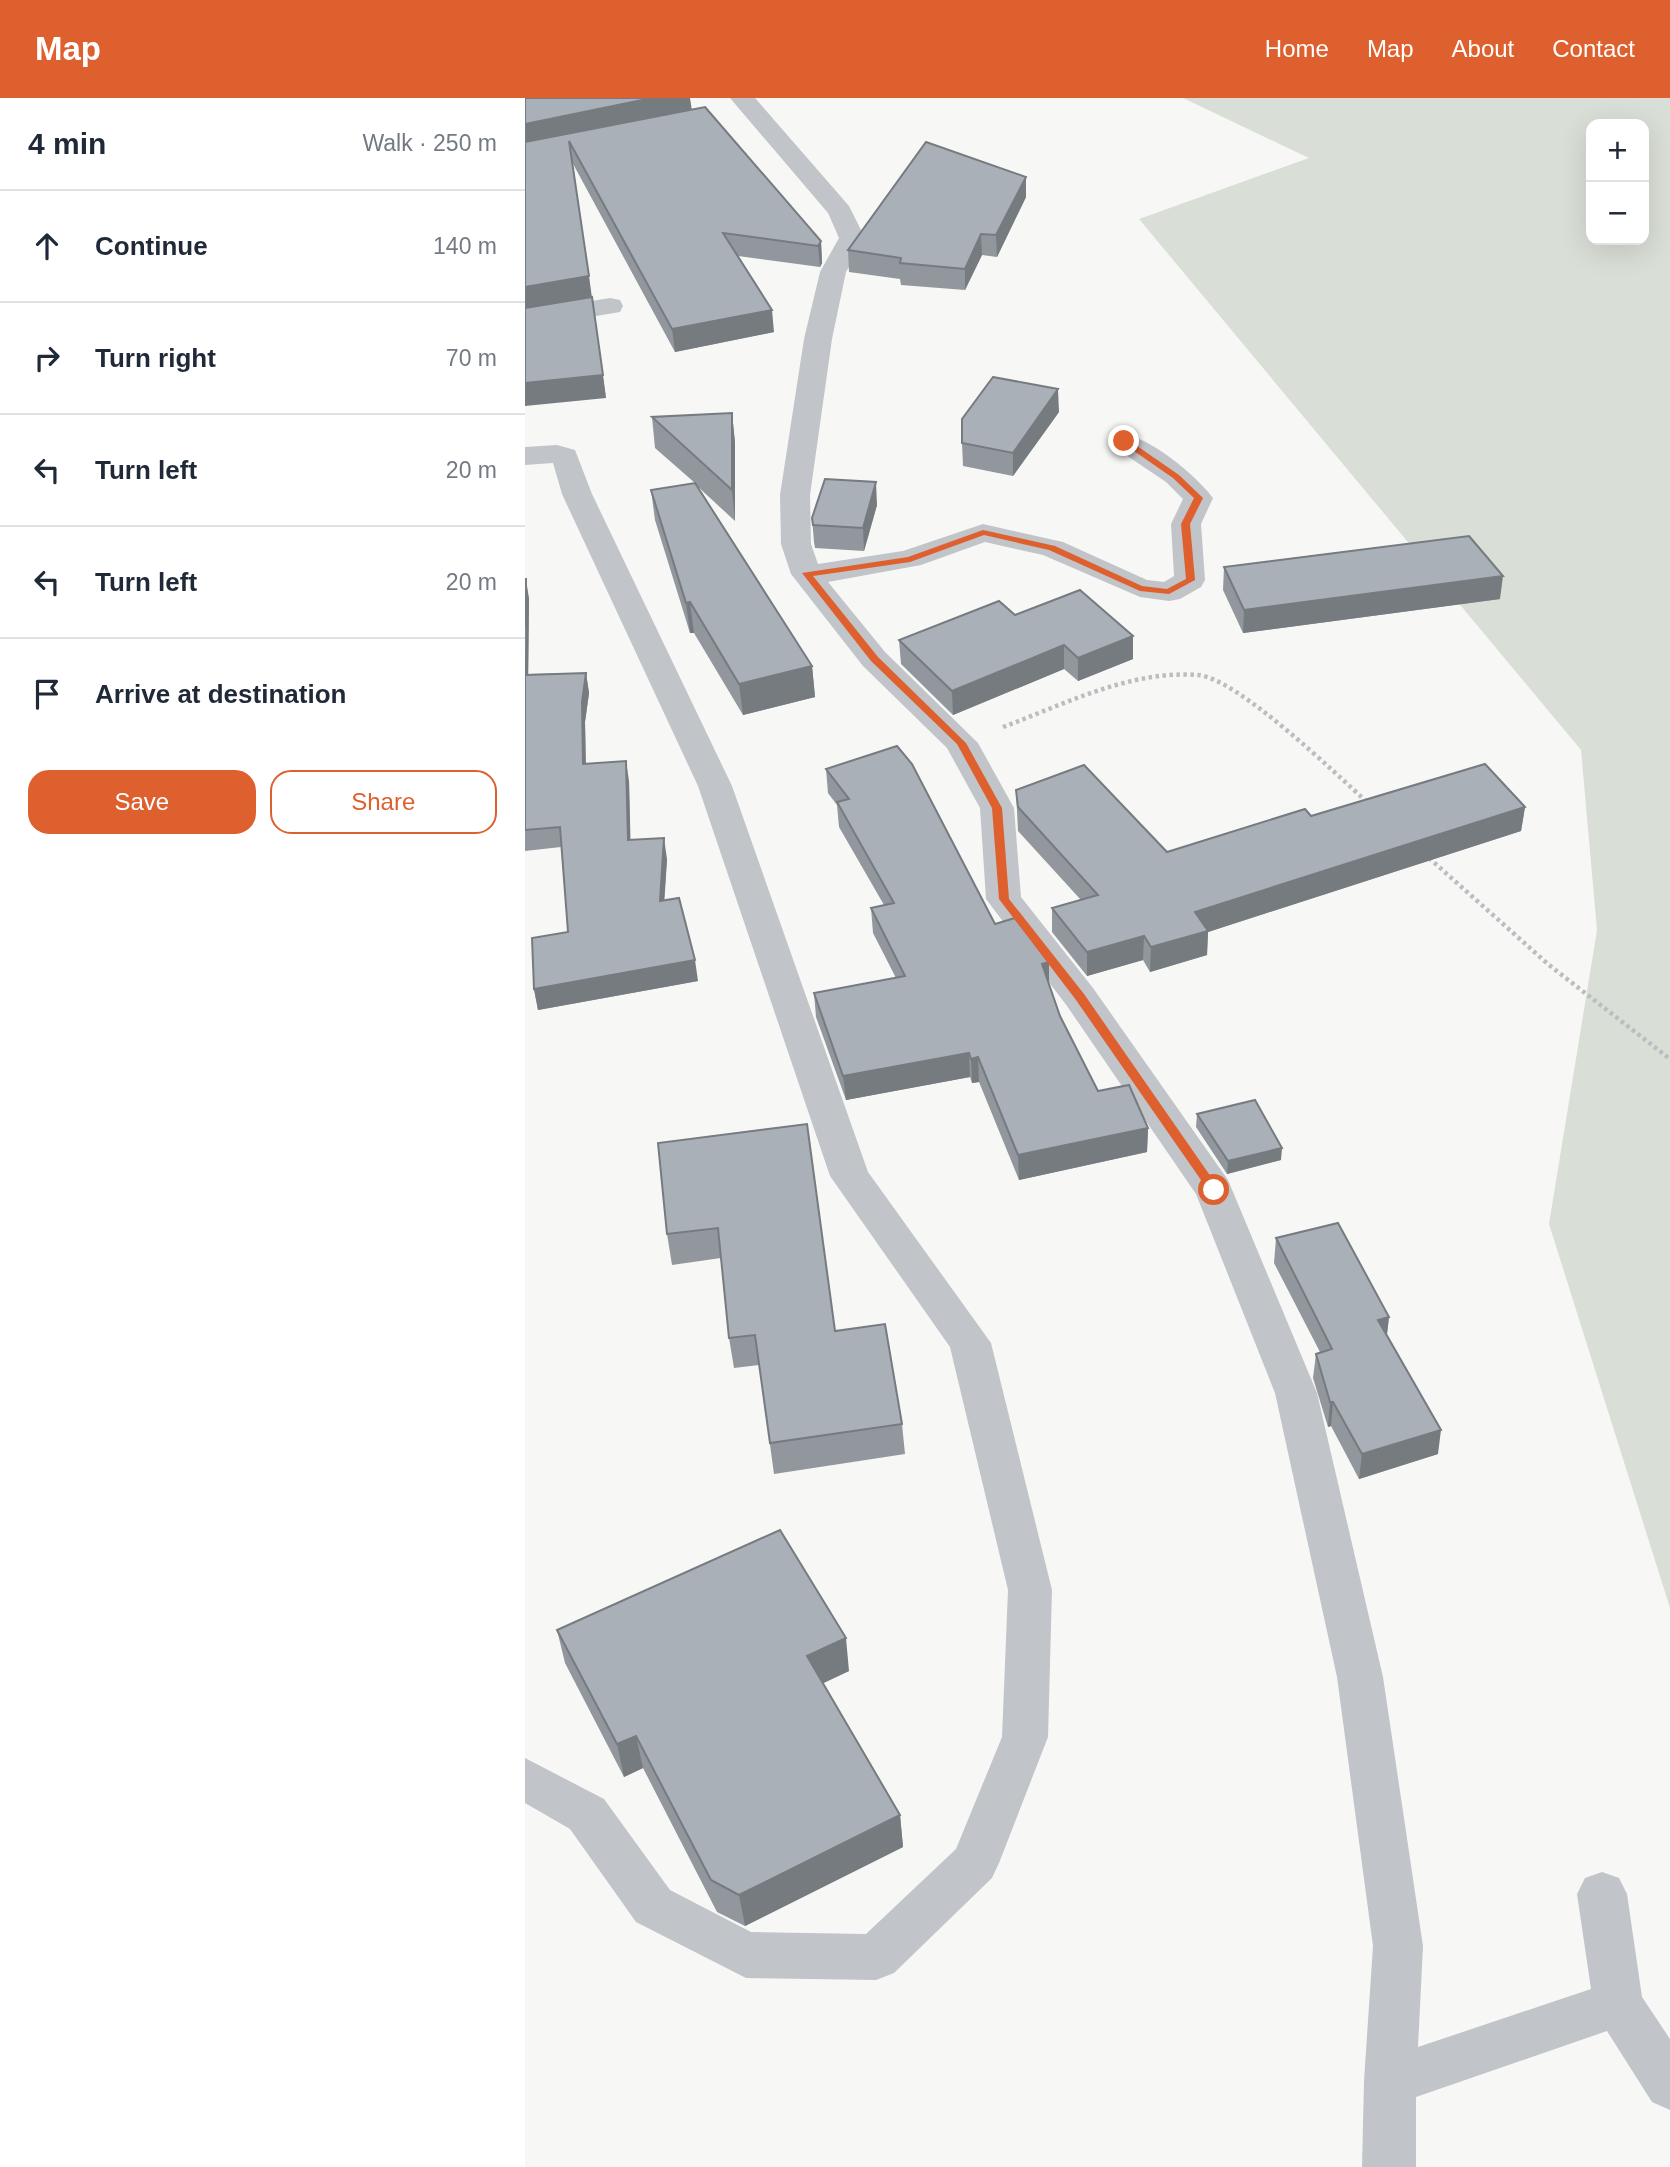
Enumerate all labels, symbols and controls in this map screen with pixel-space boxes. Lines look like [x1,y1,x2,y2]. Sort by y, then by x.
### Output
text: Map [35,30,101,67]
text: Home [1265,35,1329,62]
text: Map [1367,35,1414,62]
text: About [1452,35,1514,62]
text: Contact [1552,35,1635,62]
map controls [1586,119,1649,245]
button: + [1586,119,1649,182]
text: 4 min [28,127,106,160]
text: Walk · 250 m [362,130,497,156]
button: − [1586,182,1649,245]
icon: ahead [28,227,66,265]
text: Continue [95,231,208,261]
text: 140 m [433,233,497,259]
icon: right [28,339,66,377]
text: Turn right [95,343,216,373]
text: 70 m [446,345,497,371]
route end [1108,425,1139,456]
icon: left [28,451,66,489]
text: Turn left [95,455,197,485]
text: 20 m [446,457,497,483]
icon: left [28,563,66,601]
text: Turn left [95,567,197,597]
text: 20 m [446,569,497,595]
icon: arrive [28,675,66,713]
text: Arrive at destination [95,679,346,709]
button: Save [28,770,256,834]
button: Share [270,770,497,834]
route start [1198,1174,1229,1205]

